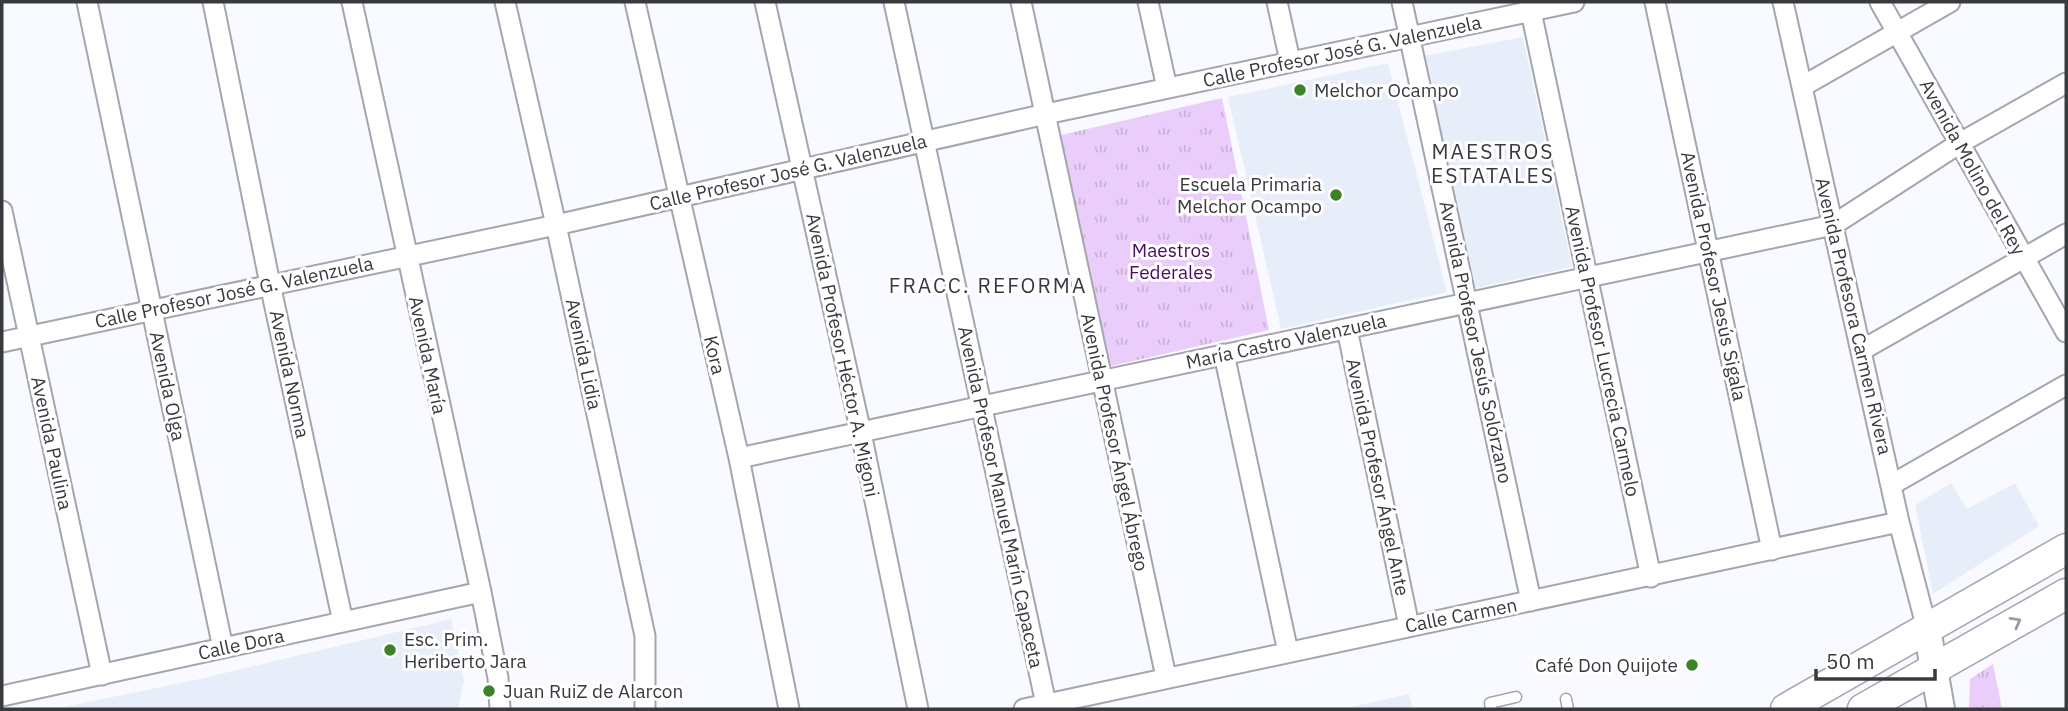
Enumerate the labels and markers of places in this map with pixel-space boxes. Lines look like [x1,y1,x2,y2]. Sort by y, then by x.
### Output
place label: Melchor Ocampo [1314,78,1459,102]
marker: Melchor Ocampo [1292,82,1308,98]
place label: Escuela Primaria Melchor Ocampo [1177,172,1322,218]
marker: Escuela Primaria Melchor Ocampo [1328,187,1344,203]
place label: Esc. Prim. Heriberto Jara [404,627,527,673]
marker: Esc. Prim. Heriberto Jara [382,642,398,658]
place label: Café Don Quijote [1535,653,1678,677]
marker: Café Don Quijote [1684,657,1700,673]
place label: Juan RuiZ de Alarcon [503,679,683,703]
marker: Juan RuiZ de Alarcon [481,683,497,699]

